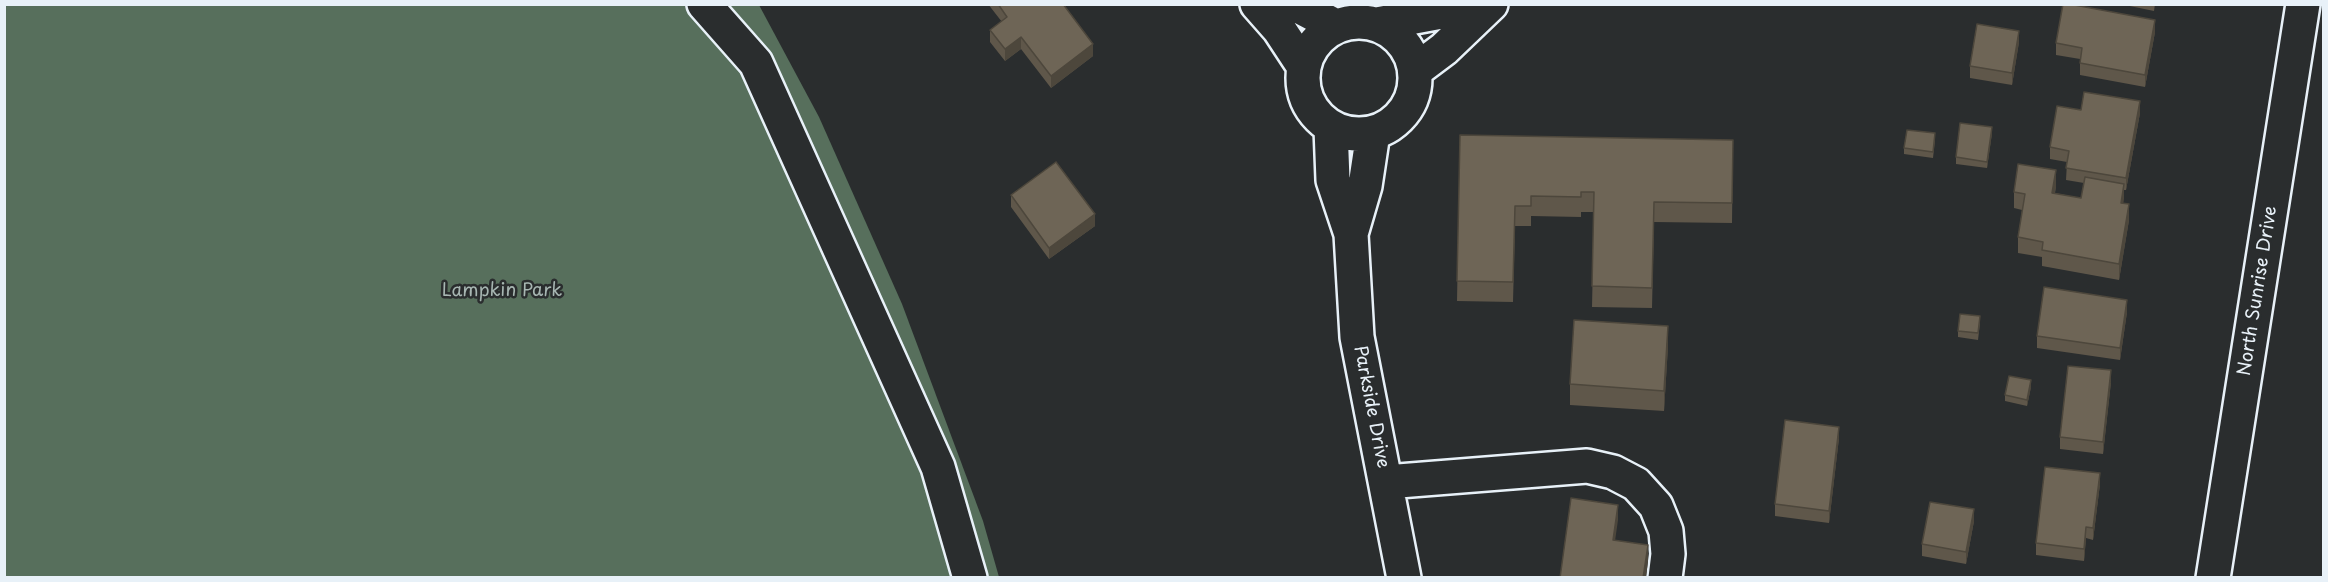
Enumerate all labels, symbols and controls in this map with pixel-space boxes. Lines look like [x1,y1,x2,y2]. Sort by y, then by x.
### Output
street label: North Sunrise Drive [2234,205,2282,377]
park label: Lampkin Park [442,280,562,302]
street label: Parkside Drive [1349,344,1393,470]

